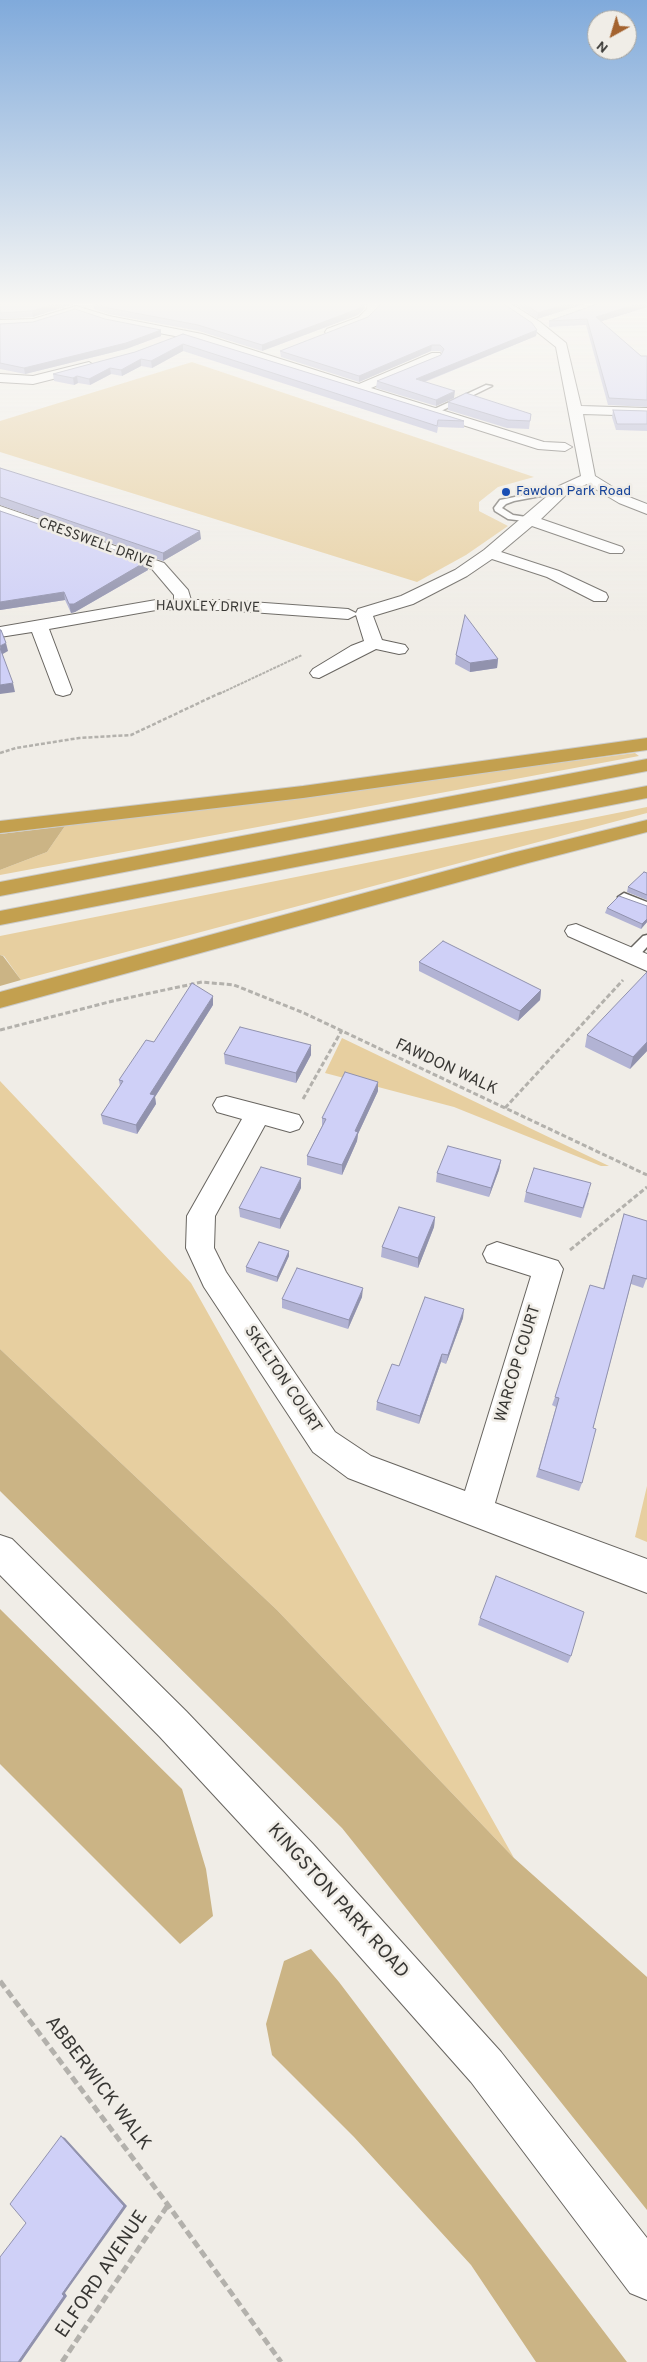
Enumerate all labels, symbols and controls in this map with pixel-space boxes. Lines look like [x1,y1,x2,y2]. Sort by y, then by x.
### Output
north arrow [587,10,637,60]
text: N [594,36,612,56]
place label: Fawdon Park Road [516,484,631,500]
marker: Fawdon Park Road [500,486,512,498]
street label: CRESSWELL DRIVE [36,515,156,573]
street label: HAUXLEY DRIVE [156,599,260,617]
street label: FAWDON WALK [392,1036,500,1100]
street label: WARCOP COURT [492,1303,546,1425]
street label: SKELTON COURT [239,1323,325,1437]
street label: KINGSTON PARK ROAD [261,1820,413,1984]
street label: ABBERWICK WALK [39,2012,155,2156]
street label: ELFORD AVENUE [52,2207,154,2343]

